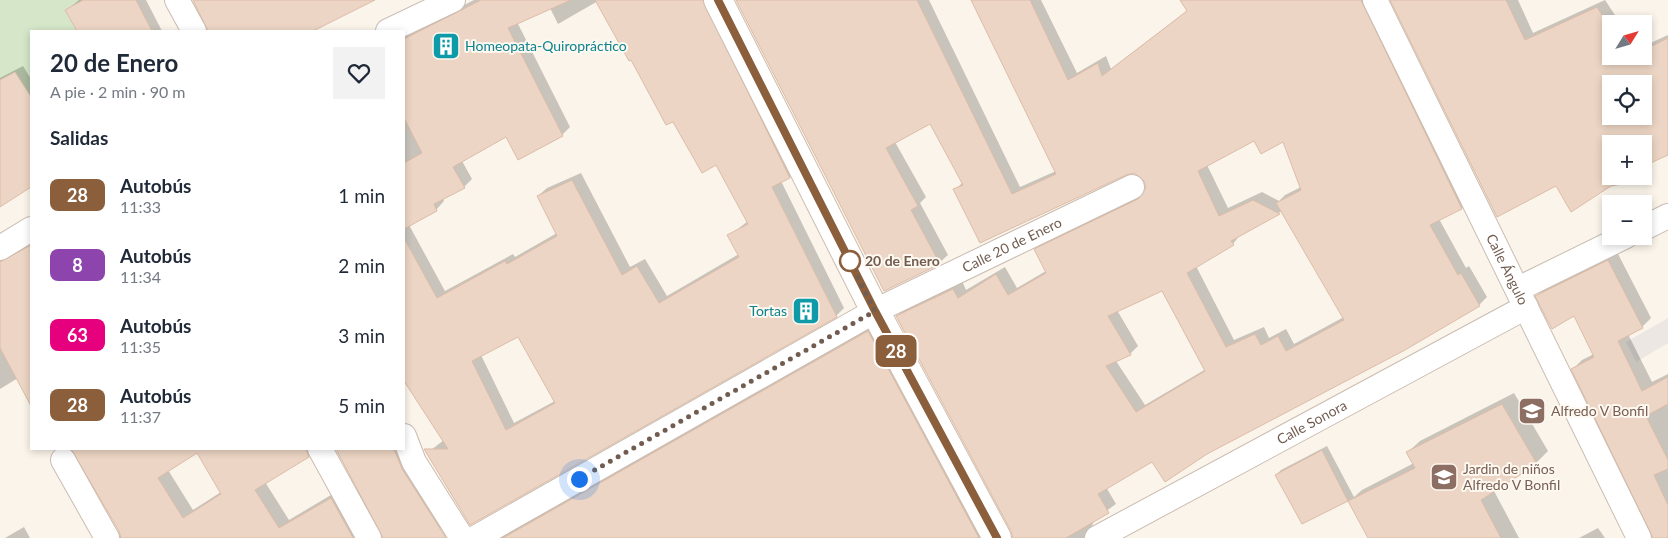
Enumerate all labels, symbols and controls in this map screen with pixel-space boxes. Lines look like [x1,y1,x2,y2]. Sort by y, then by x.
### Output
north arrow [1602,15,1652,65]
map controls [1602,15,1652,245]
building icon: Homeopata-Quiropráctico [431,31,461,61]
place label: Homeopata-Quiropráctico [465,37,627,54]
button: heart [333,47,385,99]
text: 20 de Enero [50,48,178,77]
button: locate [1602,75,1652,125]
text: A pie · 2 min · 90 m [50,82,185,101]
text: Salidas [50,126,108,149]
button: + [1602,135,1652,185]
text: Autobús [120,174,191,197]
text: 28 [67,184,88,206]
text: 1 min [338,184,385,207]
button: − [1602,195,1652,245]
text: 11:33 [120,197,161,216]
street label: Calle 20 de Enero [959,213,1064,276]
street label: Calle Ángulo [1483,231,1532,308]
text: Autobús [120,244,191,267]
marker: 20 de Enero [839,250,861,272]
place label: 20 de Enero [865,252,940,269]
text: 8 [72,254,83,276]
text: 2 min [338,254,385,277]
text: 11:34 [120,267,161,286]
building icon: Tortas [791,296,821,326]
place label: Tortas [749,302,787,319]
text: Autobús [120,314,191,337]
text: 63 [67,324,88,346]
text: 3 min [338,324,385,347]
line badge: 28 [874,335,918,367]
text: 11:35 [120,337,161,356]
text: 28 [886,340,906,362]
text: Autobús [120,384,191,407]
text: 28 [67,394,88,416]
text: 5 min [338,394,385,417]
street label: Calle Sonora [1274,396,1350,448]
school or university icon: Alfredo V Bonfil [1517,396,1547,426]
place label: Alfredo V Bonfil [1551,402,1648,419]
text: 11:37 [120,407,161,426]
place label: Jardin de niños Alfredo V Bonfil [1463,460,1560,493]
school or university icon: Jardin de niños Alfredo V Bonfil [1429,462,1459,492]
your location [567,467,592,492]

